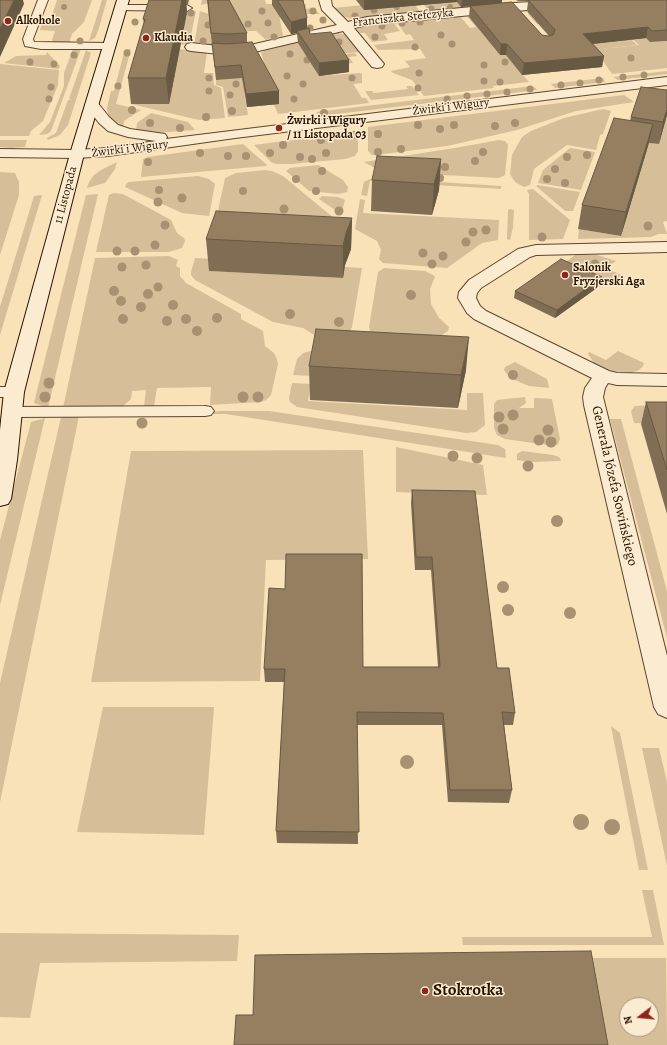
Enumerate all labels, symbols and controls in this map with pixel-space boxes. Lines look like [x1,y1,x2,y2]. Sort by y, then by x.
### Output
street label: Franciszka Stefczyka [352,6,454,30]
place label: Alkohole [16,14,60,28]
marker: Alkohole [3,16,13,26]
place label: Klaudia [154,31,193,45]
marker: Klaudia [141,33,151,43]
street label: Żwirki i Wigury [412,95,490,119]
place label: Żwirki i Wigury / 11 Listopada 03 [287,114,366,142]
marker: Żwirki i Wigury / 11 Listopada 03 [274,123,284,133]
street label: Żwirki i Wigury [91,137,169,161]
street label: 11 Listopada [51,165,81,225]
place label: Salonik Fryzjerski Aga [573,261,645,289]
marker: Salonik Fryzjerski Aga [560,270,570,280]
street label: Generała Józefa Sowińskiego [587,404,641,568]
place label: Stokrotka [433,981,503,1001]
marker: Stokrotka [420,986,430,996]
north arrow [619,997,659,1037]
text: N [620,1014,636,1026]

